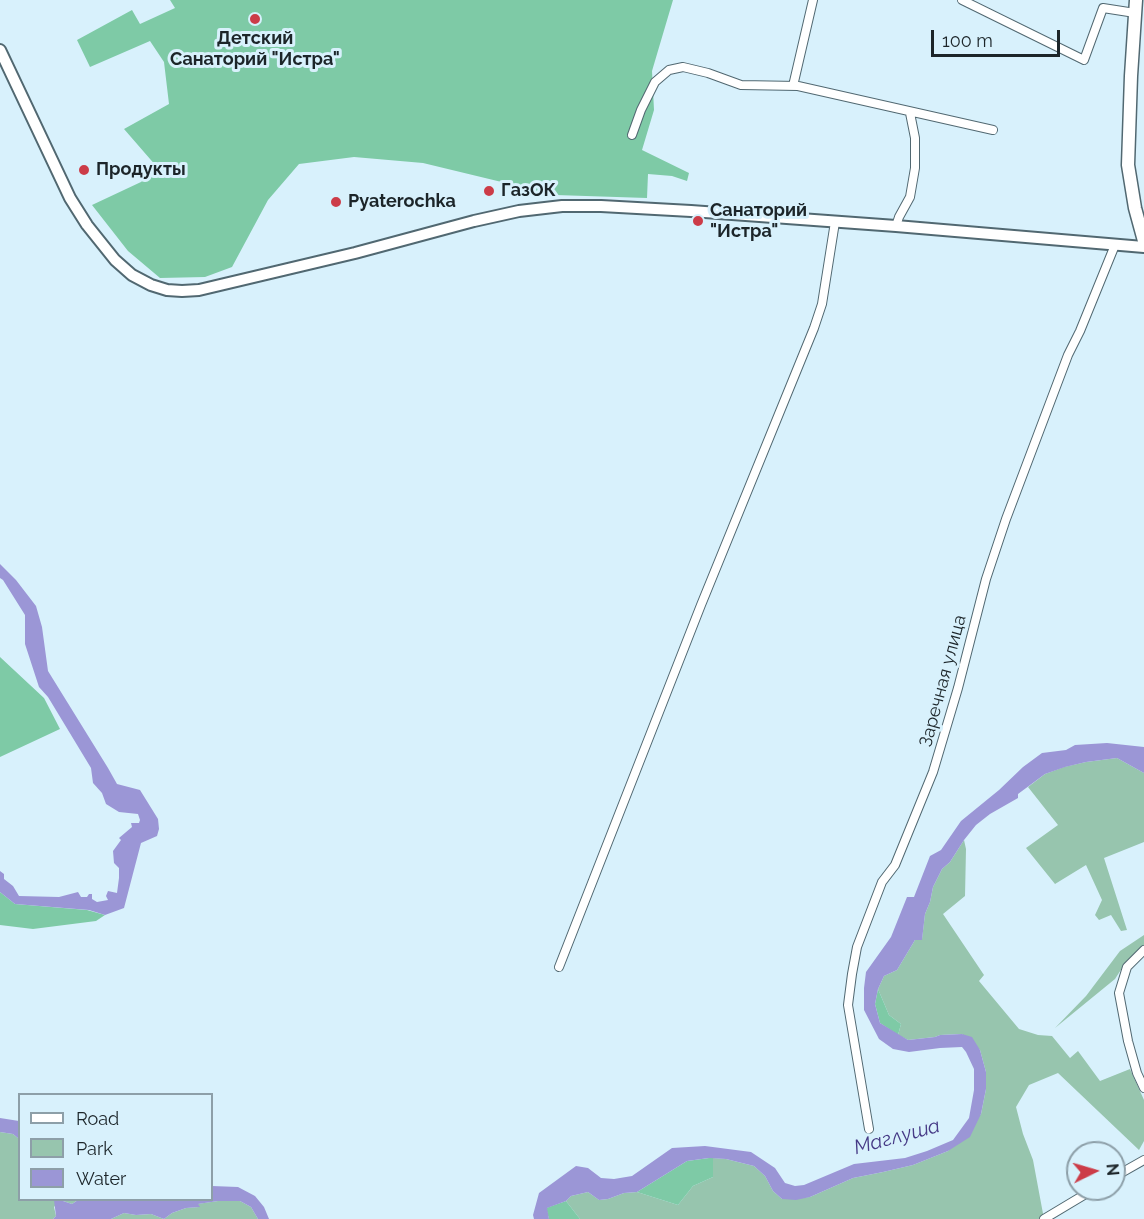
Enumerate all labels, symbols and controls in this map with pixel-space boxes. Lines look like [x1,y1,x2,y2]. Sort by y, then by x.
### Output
marker: Детский Санаторий "Истра" [248,12,262,26]
scale bar [934,18,1063,56]
place label: Детский Санаторий "Истра" [170,28,340,70]
text: 100 m [942,30,993,51]
place label: Продукты [96,159,186,181]
marker: Продукты [77,163,91,177]
place label: ГазОК [501,180,556,202]
marker: ГазОК [482,184,496,198]
place label: Pyaterochka [348,191,456,213]
marker: Pyaterochka [329,195,343,209]
place label: Санаторий "Истра" [710,200,807,242]
marker: Санаторий "Истра" [691,214,705,228]
street label: Заречная улица [915,613,971,749]
legend [18,1093,213,1201]
text: Road [76,1108,119,1129]
water label: Маглуша [851,1114,943,1160]
text: Park [76,1138,113,1159]
north arrow [1066,1141,1126,1201]
text: N [1102,1163,1122,1176]
text: Water [76,1168,126,1189]

